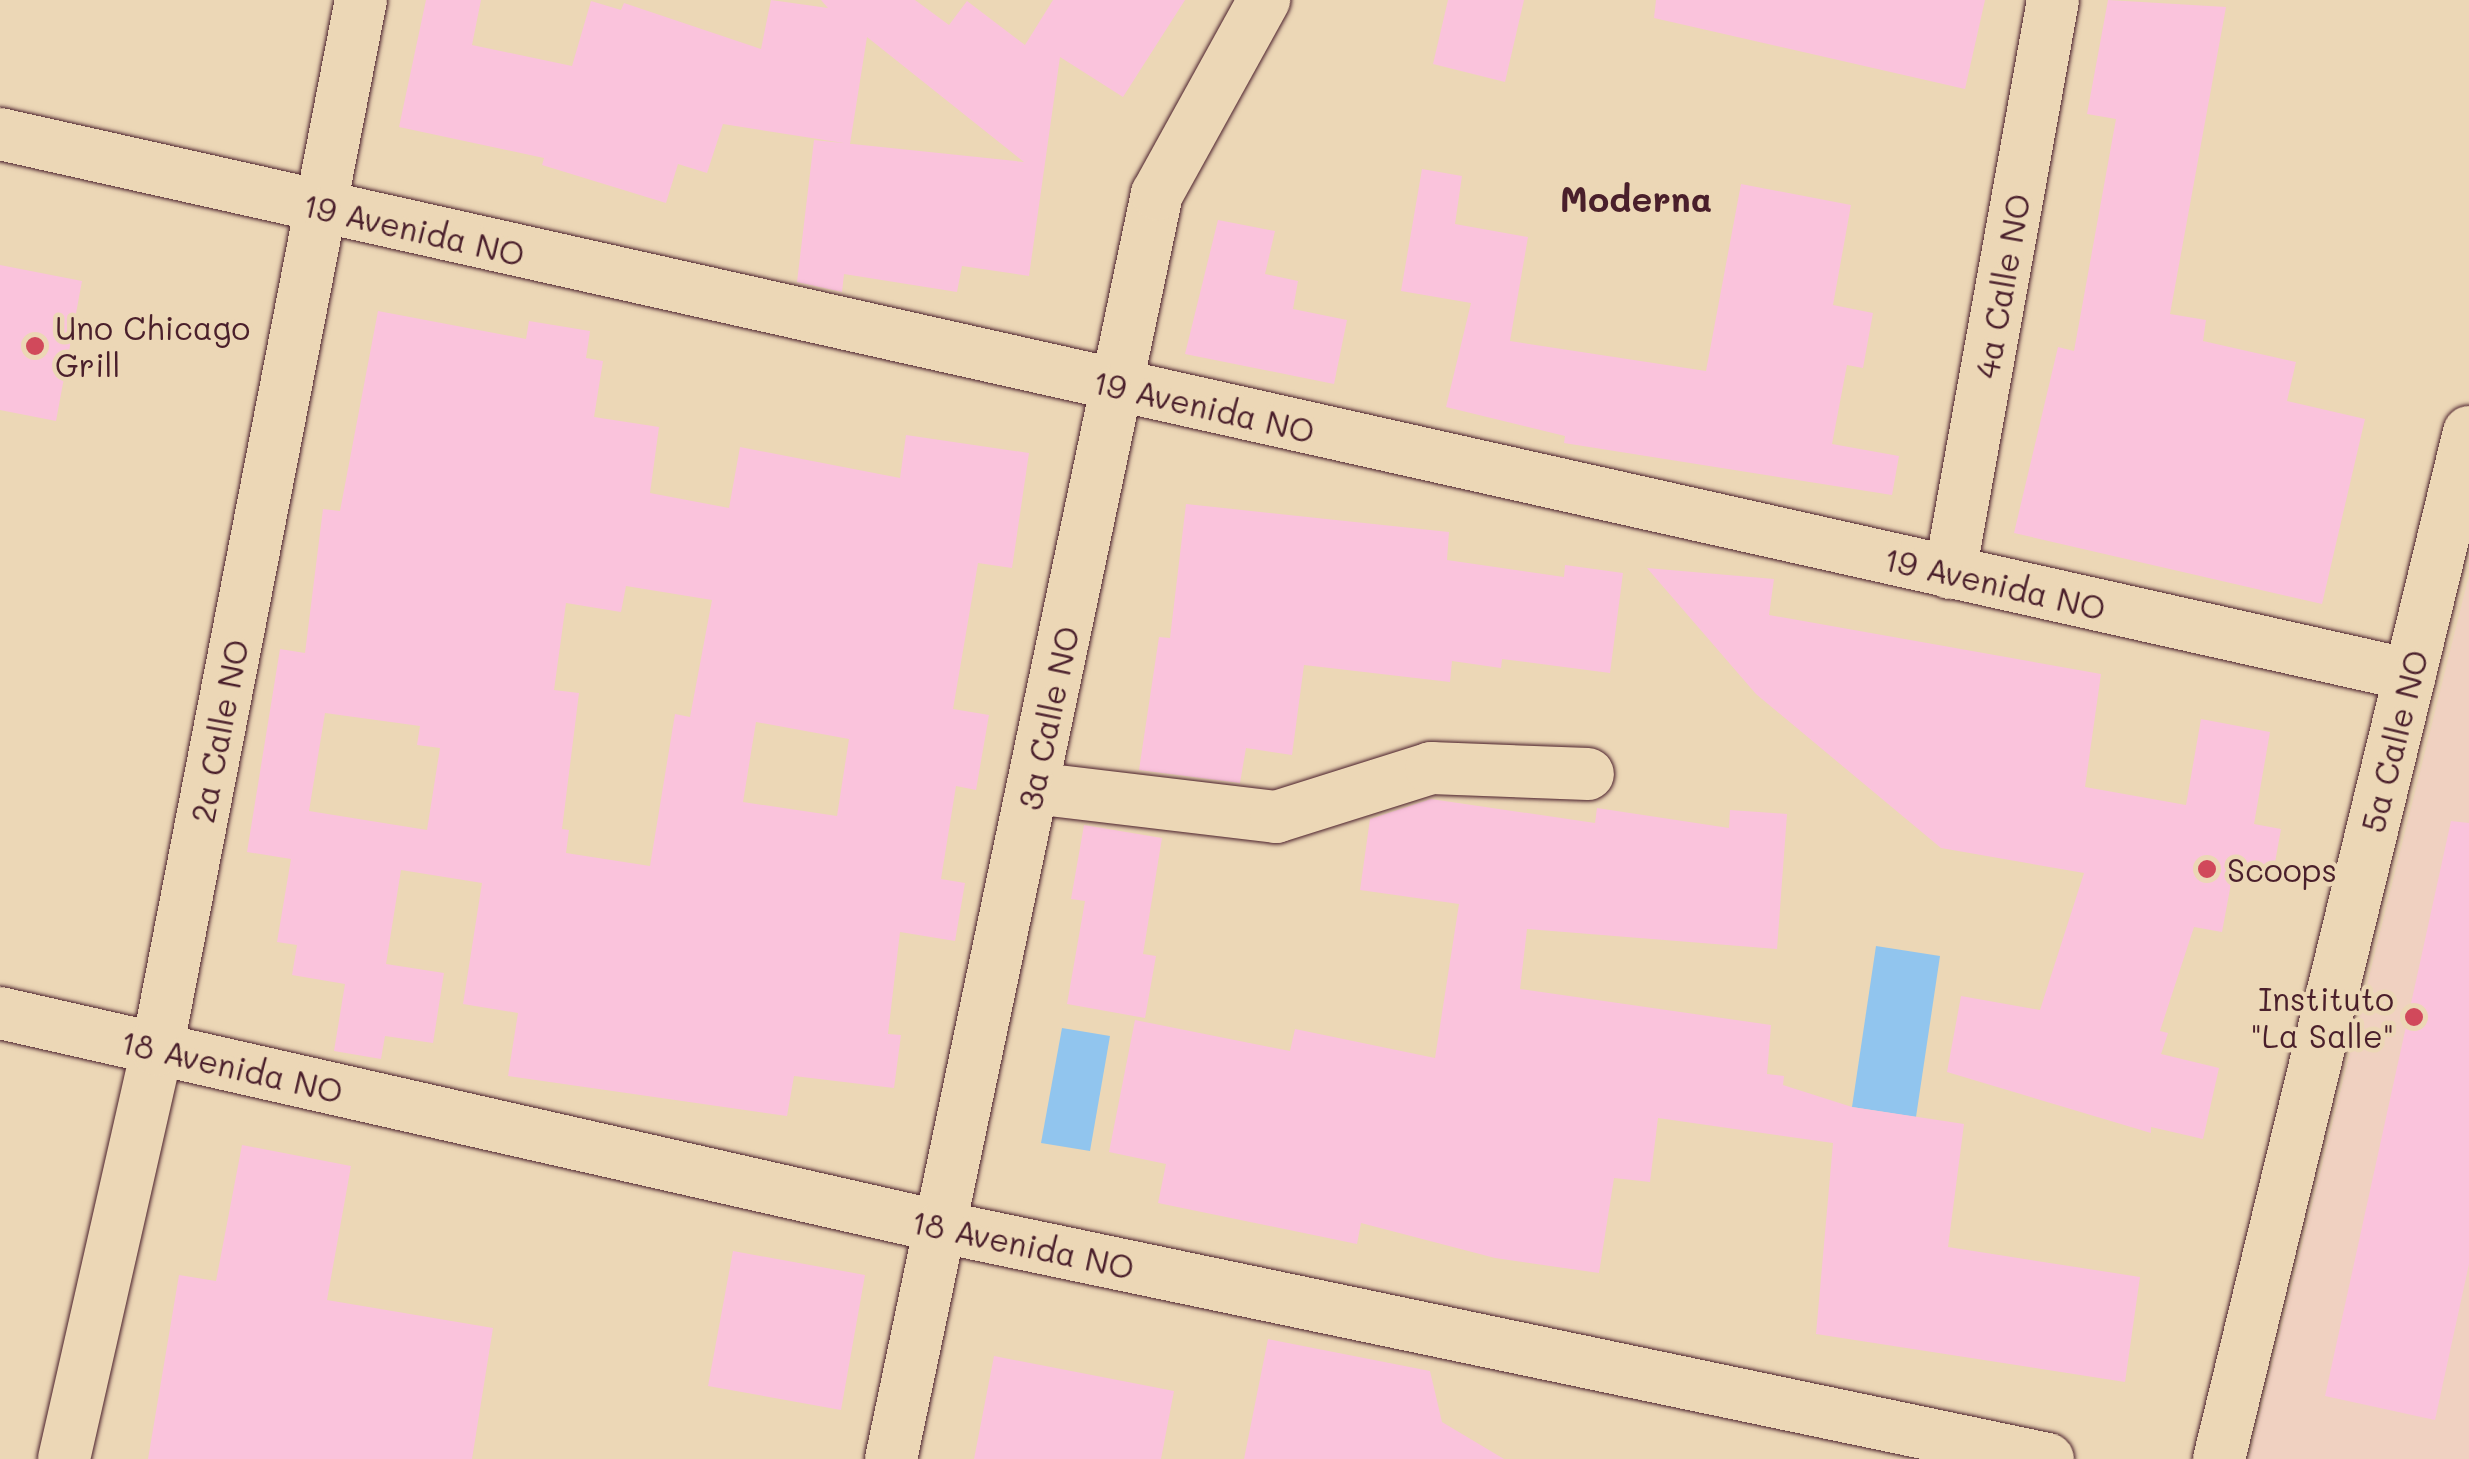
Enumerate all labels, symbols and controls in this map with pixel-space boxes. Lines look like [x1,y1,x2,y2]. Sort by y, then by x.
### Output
district label: Moderna [1560,177,1712,219]
street label: 19 Avenida NO [300,185,528,273]
street label: 4a Calle NO [1967,191,2037,381]
place label: Uno Chicago Grill [55,309,250,384]
marker: Uno Chicago Grill [24,335,46,357]
street label: 19 Avenida NO [1090,362,1318,450]
street label: 19 Avenida NO [1881,539,2109,627]
street label: 3a Calle NO [1010,623,1086,813]
street label: 2a Calle NO [182,636,256,826]
street label: 5a Calle NO [2353,646,2435,836]
place label: Scoops [2227,850,2337,888]
marker: Scoops [2196,858,2218,880]
place label: Instituto "La Salle" [2251,980,2394,1055]
marker: Instituto "La Salle" [2403,1006,2425,1028]
street label: 18 Avenida NO [117,1022,347,1110]
street label: 18 Avenida NO [908,1202,1138,1286]

